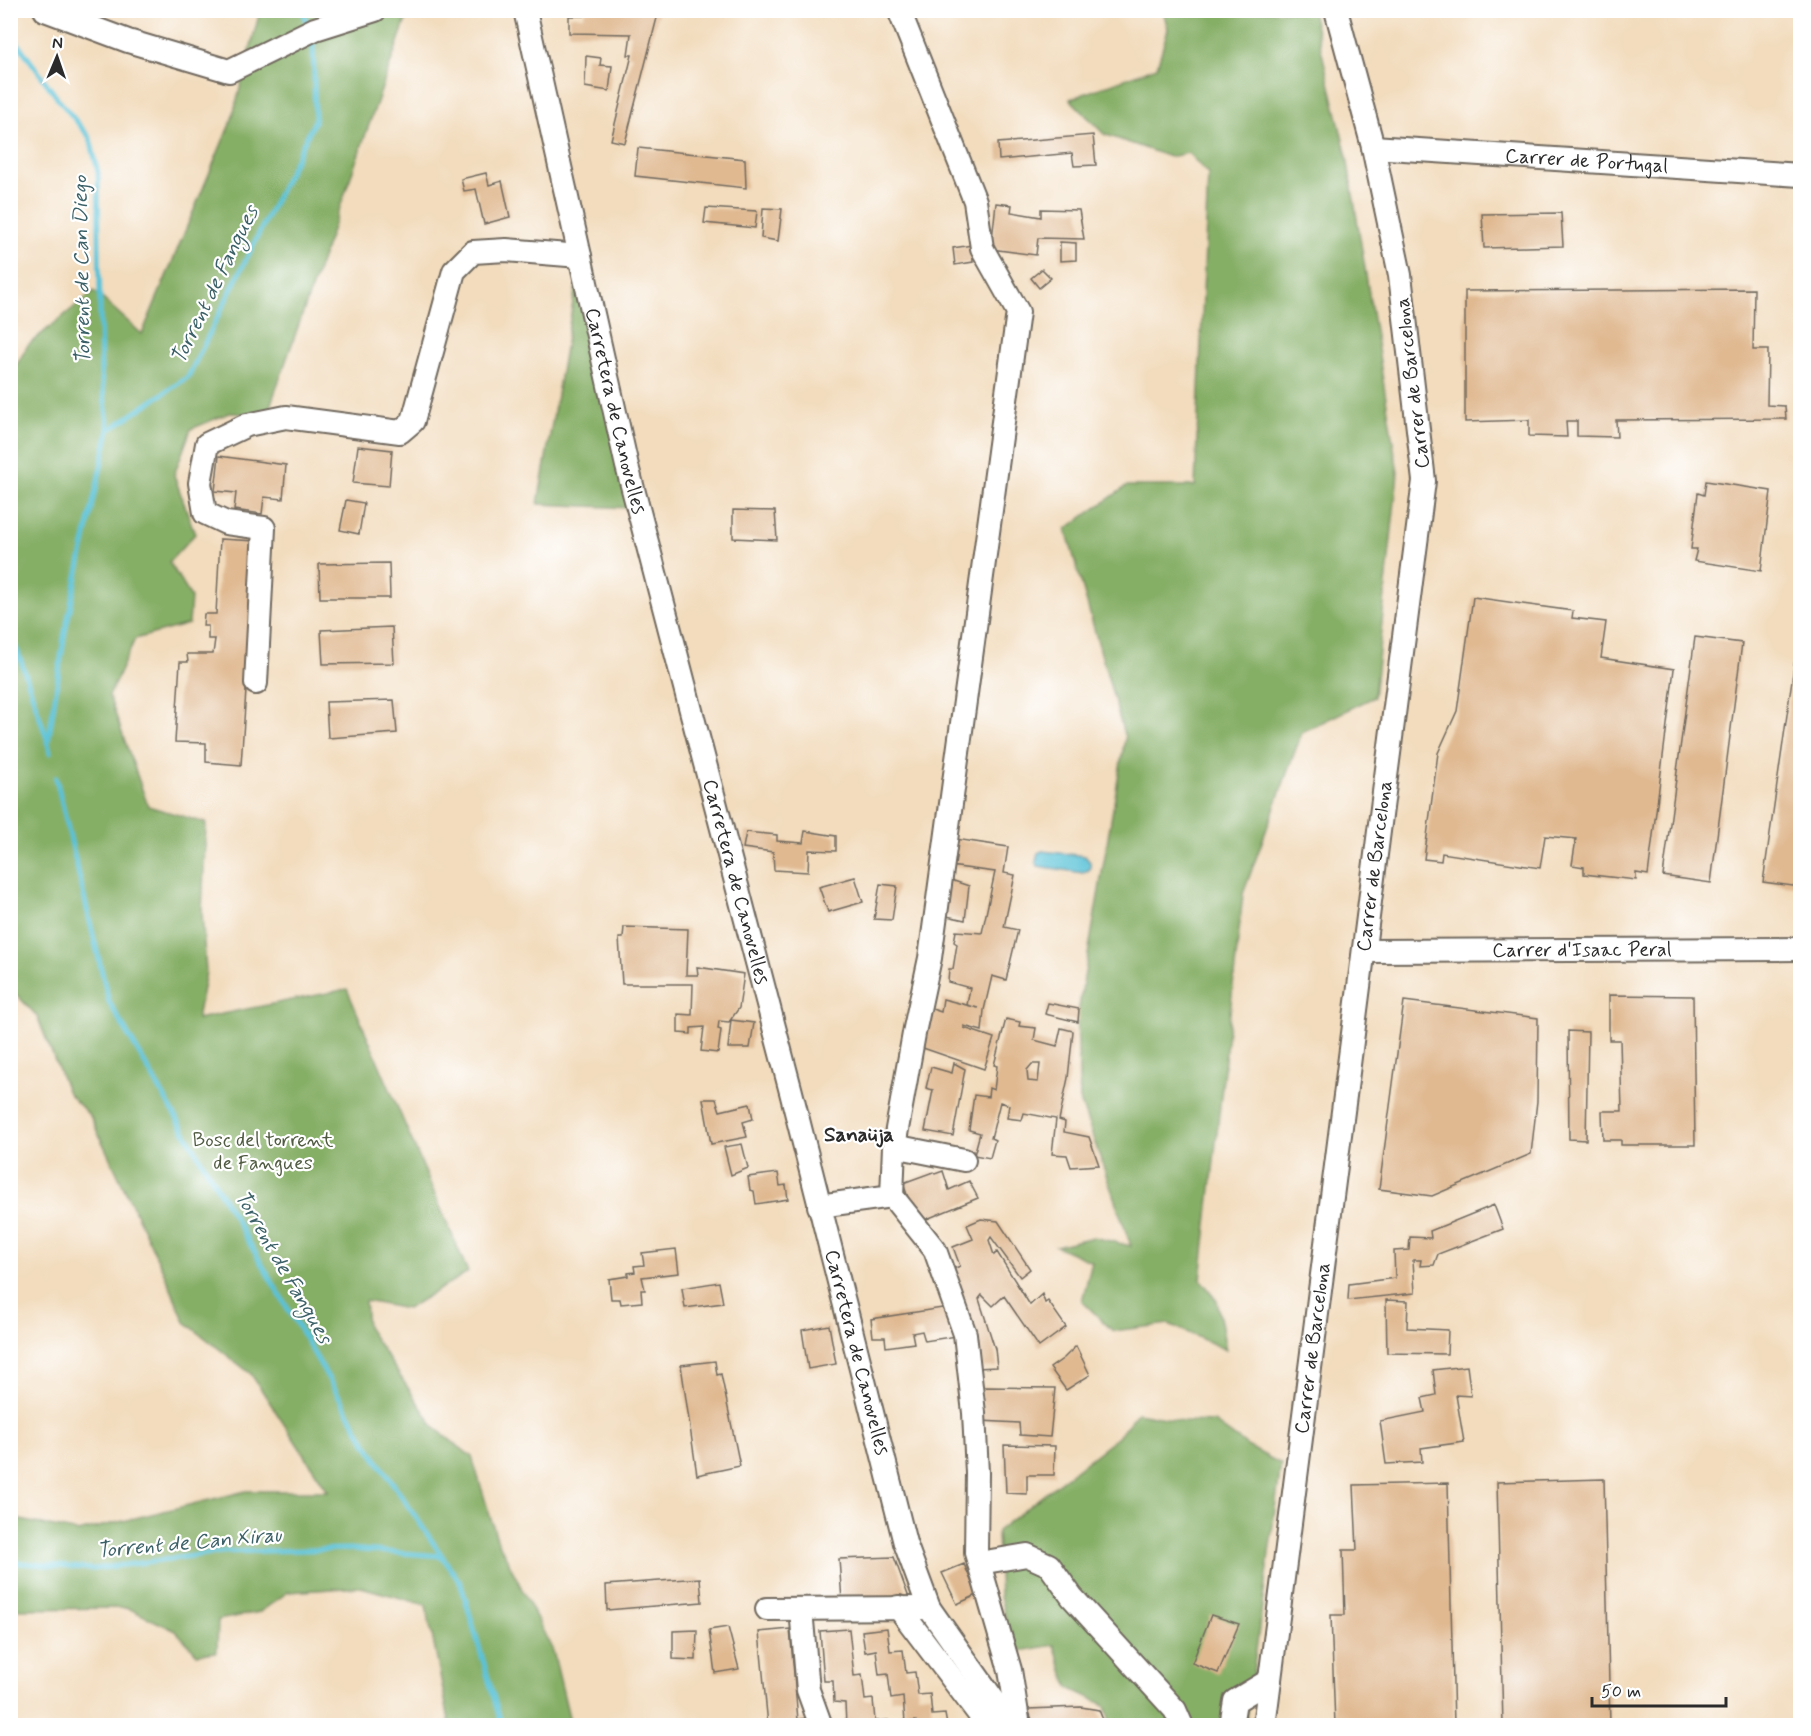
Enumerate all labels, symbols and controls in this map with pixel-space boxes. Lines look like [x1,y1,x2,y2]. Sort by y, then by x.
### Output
north arrow [27,27,87,87]
text: N [52,33,63,54]
street label: Carrer de Portugal [1504,142,1669,180]
water label: Torrent de Can Diego [66,174,98,365]
water label: Torrent de Fangues [165,200,268,370]
street label: Carrer de Barcelona [1389,296,1437,470]
street label: Carretera de Canovelles [579,305,653,517]
street label: Carretera de Canovelles [696,776,776,987]
street label: Carrer de Barcelona [1350,779,1399,953]
street label: Carrer d'Isaac Peral [1492,936,1672,964]
district label: Sanaüja [824,1121,894,1149]
park label: Bosc del torrent de Fangues [193,1127,334,1177]
water label: Torrent de Fangues [226,1185,339,1351]
street label: Carretera de Canovelles [818,1247,896,1458]
street label: Carrer de Barcelona [1288,1261,1337,1435]
water label: Torrent de Can Xirau [95,1521,284,1565]
scale bar [1592,1670,1726,1708]
text: 50 m [1601,1680,1641,1704]

